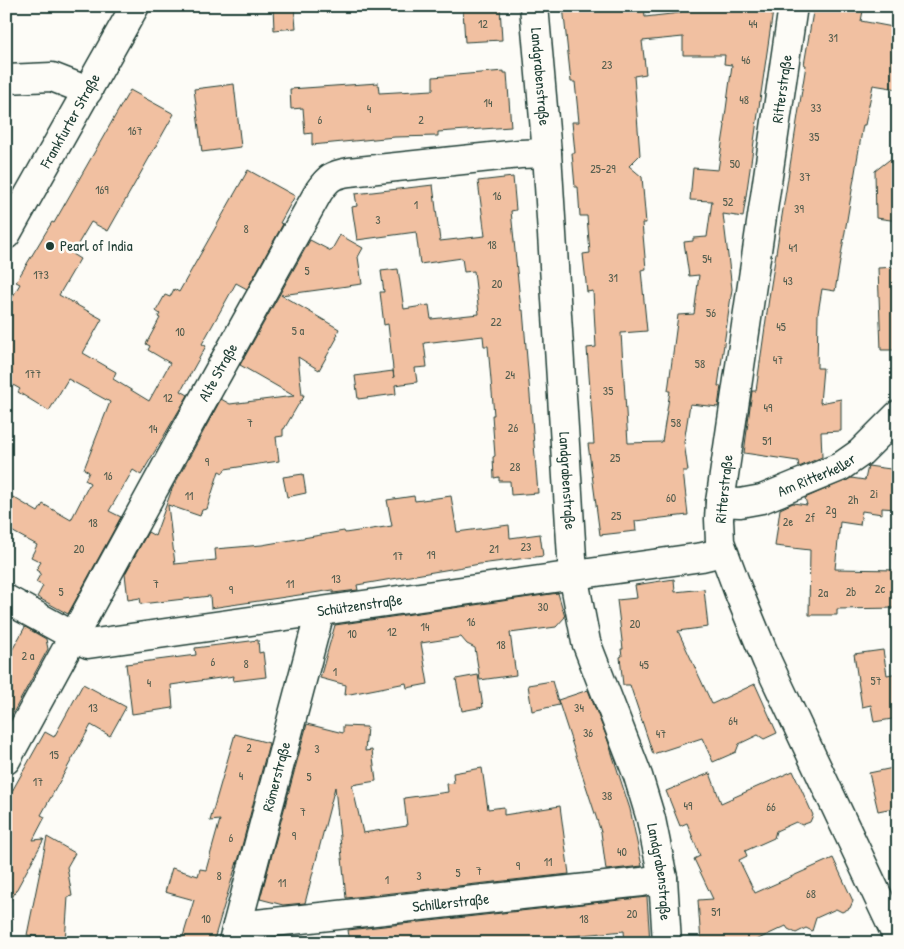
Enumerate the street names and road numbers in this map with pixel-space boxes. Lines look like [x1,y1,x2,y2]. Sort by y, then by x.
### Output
street label: Landgrabenstraße [526,27,556,126]
street label: Ritterstraße [766,53,797,124]
street label: Frankfurter Straße [34,69,105,173]
street label: Alte Straße [193,339,242,405]
street label: Landgrabenstraße [554,431,581,530]
street label: Am Ritterkeller [774,448,860,502]
street label: Ritterstraße [709,454,738,524]
street label: Schützenstraße [316,589,404,621]
street label: Römerstraße [257,739,295,814]
street label: Landgrabenstraße [642,821,677,921]
street label: Schillerstraße [411,888,490,917]

